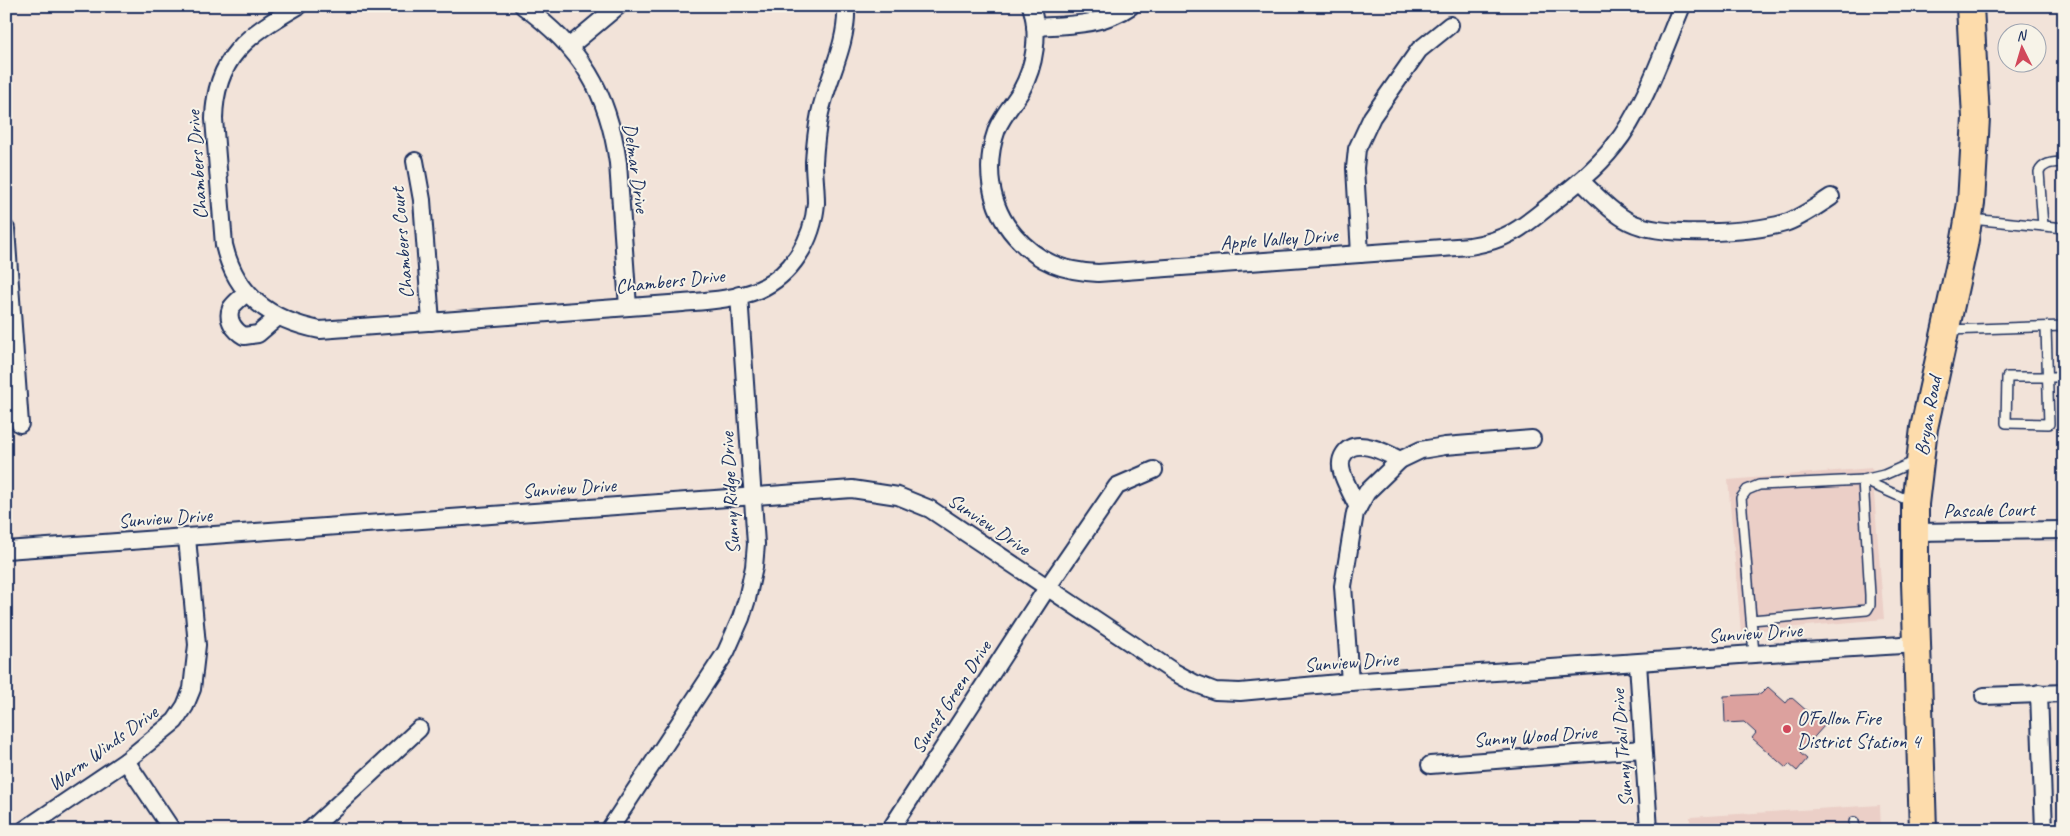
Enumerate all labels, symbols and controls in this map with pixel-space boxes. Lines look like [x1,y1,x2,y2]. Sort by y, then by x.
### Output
north arrow [1998,22,2048,72]
text: N [2016,26,2028,44]
street label: Chambers Drive [181,108,213,220]
street label: Delmar Drive [617,122,655,216]
street label: Chambers Court [384,184,419,300]
street label: Apple Valley Drive [1219,222,1340,256]
street label: Chambers Drive [614,263,727,299]
street label: Bryan Road [1909,371,1948,458]
street label: Sunny Ridge Drive [714,430,746,555]
street label: Sunview Drive [521,472,618,504]
street label: Sunview Drive [943,487,1036,561]
street label: Pascale Court [1943,497,2037,523]
street label: Sunview Drive [117,502,214,534]
street label: Sunview Drive [1707,617,1804,649]
street label: Sunset Green Drive [905,634,998,758]
street label: Sunview Drive [1303,646,1400,678]
street label: Sunny Trail Drive [1605,687,1639,808]
street label: Warm Winds Drive [43,699,164,796]
place label: O'Fallon Fire District Station 4 [1797,706,1922,754]
street label: Sunny Wood Drive [1473,719,1599,753]
marker: O'Fallon Fire District Station 4 [1781,723,1793,735]

